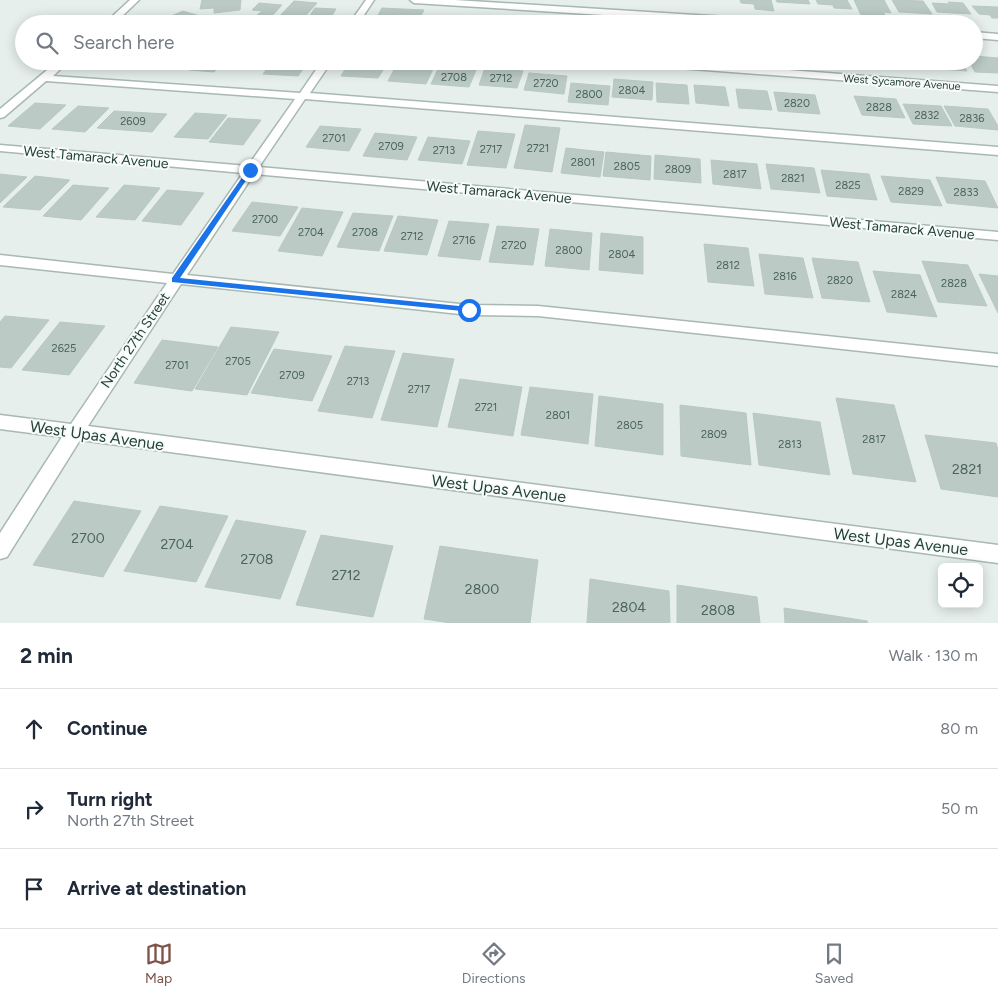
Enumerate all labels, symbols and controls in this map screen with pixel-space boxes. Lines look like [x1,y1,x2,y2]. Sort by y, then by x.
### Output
search box [15,15,983,70]
icon: search [33,29,61,57]
text: Search here [73,31,175,54]
house number: 2708 [441,71,467,84]
house number: 2712 [490,72,512,85]
street label: West Sycamore Avenue [843,72,961,93]
house number: 2720 [533,77,559,90]
house number: 2804 [619,84,646,97]
house number: 2800 [575,88,603,101]
house number: 2820 [784,97,810,110]
house number: 2828 [866,101,892,114]
house number: 2832 [914,109,940,122]
house number: 2836 [959,112,985,125]
house number: 2609 [120,115,146,128]
house number: 2701 [322,132,346,145]
house number: 2709 [378,140,404,153]
house number: 2721 [527,142,549,155]
street label: West Tamarack Avenue [23,143,170,172]
house number: 2717 [480,143,502,156]
house number: 2713 [433,144,455,157]
house number: 2801 [571,156,595,169]
route end [239,159,262,182]
house number: 2805 [614,160,640,173]
house number: 2809 [665,163,691,176]
house number: 2817 [723,168,747,181]
house number: 2821 [781,172,805,185]
street label: West Tamarack Avenue [426,178,573,207]
house number: 2825 [835,179,861,192]
house number: 2829 [898,185,924,198]
house number: 2833 [954,186,978,199]
house number: 2700 [252,213,278,226]
street label: West Tamarack Avenue [829,214,976,243]
house number: 2704 [298,226,324,239]
house number: 2708 [352,226,378,239]
house number: 2712 [401,230,423,243]
house number: 2716 [453,234,475,247]
house number: 2720 [501,239,527,252]
house number: 2800 [555,244,583,257]
house number: 2804 [609,248,636,261]
house number: 2812 [716,259,740,272]
house number: 2816 [773,270,797,283]
house number: 2820 [827,274,853,287]
house number: 2828 [941,277,967,290]
house number: 2824 [891,288,917,301]
street label: North 27th Street [97,289,174,391]
route start [458,299,481,322]
house number: 2625 [52,342,76,355]
house number: 2705 [225,355,251,368]
house number: 2701 [165,359,189,372]
house number: 2709 [279,369,305,382]
house number: 2713 [347,375,369,388]
house number: 2717 [408,383,430,396]
house number: 2721 [475,401,497,414]
house number: 2801 [546,409,570,422]
street label: West Upas Avenue [29,417,166,454]
house number: 2805 [617,419,643,432]
house number: 2809 [701,428,727,441]
house number: 2817 [862,433,886,446]
house number: 2813 [778,438,802,451]
house number: 2821 [952,461,982,478]
street label: West Upas Avenue [431,471,568,506]
street label: West Upas Avenue [833,524,970,559]
house number: 2700 [71,530,105,547]
house number: 2704 [160,536,194,553]
house number: 2708 [241,551,273,568]
map controls [938,563,983,608]
button: locate [938,563,983,608]
house number: 2712 [332,567,360,584]
house number: 2800 [465,581,499,598]
house number: 2804 [612,599,646,616]
house number: 2808 [701,602,735,619]
text: 2 min [20,643,73,668]
text: Walk · 130 m [889,646,978,665]
icon: ahead [20,715,48,743]
text: Continue [67,717,147,740]
text: 80 m [940,719,978,738]
text: Turn right [67,788,153,811]
icon: right [20,795,48,823]
text: 50 m [941,799,978,818]
text: North 27th Street [67,811,194,830]
icon: arrive [20,875,48,903]
text: Arrive at destination [67,877,246,900]
tab: Map [145,940,173,987]
tab: Directions [462,940,526,987]
tab: Saved [815,940,853,987]

